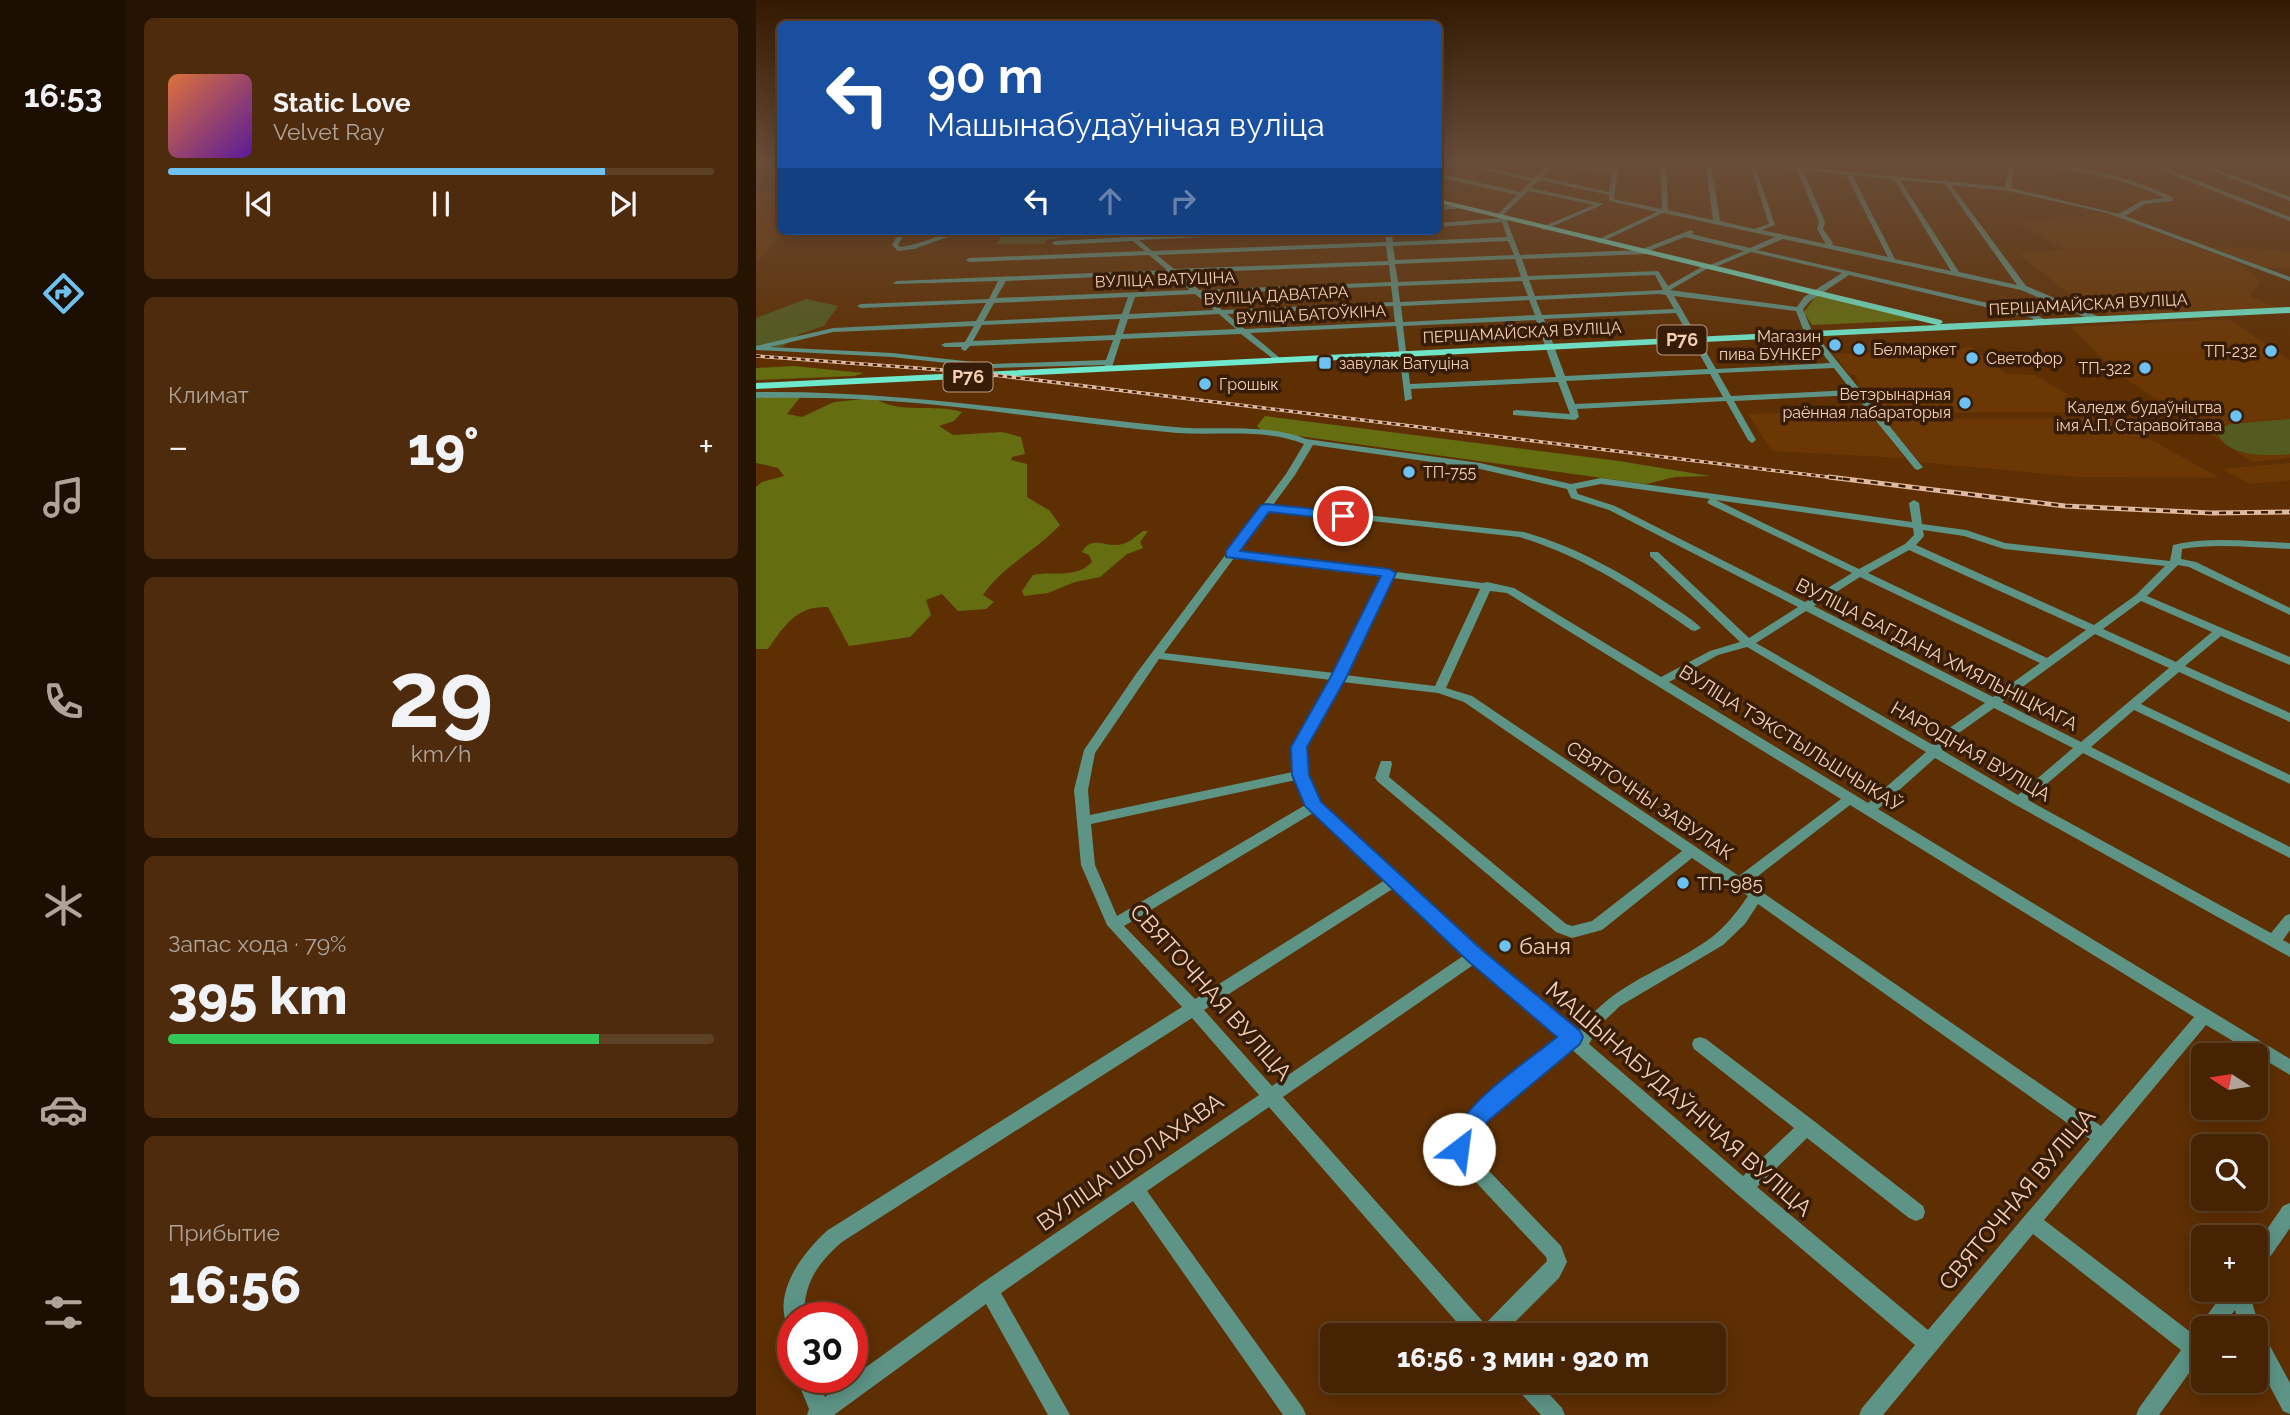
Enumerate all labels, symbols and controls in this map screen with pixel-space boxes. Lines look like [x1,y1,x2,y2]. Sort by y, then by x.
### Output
text: 90 m [927,47,1043,104]
icon: left [812,49,903,140]
text: 16:53 [24,77,102,114]
text: Static Love [273,88,411,118]
text: Машынабудаўнічая вуліца [927,106,1325,143]
text: Velvet Ray [273,118,385,145]
icon: left [1018,182,1056,220]
icon: ahead [1091,182,1129,220]
icon: right [1164,182,1202,220]
icon: previous [240,185,278,223]
icon: pause [422,185,460,223]
icon: next [604,185,642,223]
street label: ВУЛІЦА ВАТУЦІНА [1095,268,1236,291]
icon: directions [39,269,88,318]
street label: ВУЛІЦА ДАВАТАРА [1203,282,1349,309]
street label: ПЕРШАМАЙСКАЯ ВУЛІЦА [1988,290,2188,319]
street label: ВУЛІЦА БАТОЎКІНА [1236,301,1387,328]
street label: ПЕРШАМАЙСКАЯ ВУЛІЦА [1422,318,1622,347]
road number: Р76 [1658,326,1706,354]
place label: Магазин пива БУНКЕР [1719,327,1821,364]
marker: Магазин пива БУНКЕР [1827,337,1843,353]
place label: Белмаркет [1873,340,1957,359]
marker: Белмаркет [1851,341,1867,357]
place label: ТП-232 [2204,342,2257,361]
marker: ТП-232 [2263,343,2279,359]
place label: Светофор [1986,349,2063,368]
marker: Светофор [1964,350,1980,366]
place label: завулак Ватуціна [1339,354,1469,373]
marker: завулак Ватуціна [1317,355,1333,371]
place label: ТП-322 [2078,359,2131,378]
marker: ТП-322 [2137,360,2153,376]
road number: Р76 [944,362,992,391]
place label: Грошык [1219,375,1279,394]
marker: Грошык [1197,376,1213,392]
text: Климат [168,381,249,408]
place label: Ветэрынарная раённая лабараторыя [1782,385,1951,422]
marker: Ветэрынарная раённая лабараторыя [1957,395,1973,411]
place label: Каледж будаўніцтва імя А.П. Старавойтава [2056,398,2222,435]
marker: Каледж будаўніцтва імя А.П. Старавойтава [2228,408,2244,424]
text: 19° [408,416,479,477]
text: − [168,424,188,469]
text: + [698,424,714,469]
place label: ТП-755 [1423,463,1476,482]
marker: ТП-755 [1401,464,1417,480]
icon: music [39,473,88,522]
pin [1313,486,1373,546]
icon: arrive [1324,497,1362,535]
street label: ВУЛІЦА БАГДАНА ХМЯЛЬНІЦКАГА [1792,573,2082,735]
text: 29 [389,641,493,748]
street label: ВУЛІЦА ТЭКСТЫЛЬШЧЫКАЎ [1675,660,1907,816]
icon: phone [39,677,88,726]
street label: НАРОДНАЯ ВУЛІЦА [1887,696,2055,806]
street label: СВЯТОЧНЫ ЗАВУЛАК [1562,736,1738,864]
text: km/h [411,740,471,767]
place label: ТП-985 [1697,872,1763,894]
marker: ТП-985 [1675,875,1691,891]
icon: climate [39,881,88,930]
street label: СВЯТОЧНАЯ ВУЛІЦА [1125,898,1298,1086]
text: Запас хода · 79% [168,930,347,957]
place label: баня [1519,932,1571,959]
marker: баня [1497,938,1513,954]
text: 395 km [168,965,348,1026]
street label: МАШЫНАБУДАЎНІЧАЯ ВУЛІЦА [1541,976,1818,1222]
north arrow [2191,1043,2268,1120]
map controls [2191,1043,2268,1393]
icon: car [39,1085,88,1134]
street label: ВУЛІЦА ШОЛАХАВА [1031,1087,1229,1236]
street label: СВЯТОЧНАЯ ВУЛІЦА [1933,1102,2101,1295]
position arrow [1422,1112,1496,1186]
button: search [2191,1134,2268,1211]
text: Прибытие [168,1219,280,1246]
button: + [2191,1225,2268,1302]
text: 16:56 [168,1254,301,1315]
icon: filters [39,1288,88,1337]
speed limit sign: 30 [777,1302,868,1393]
button: − [2191,1316,2268,1393]
text: 16:56 · 3 мин · 920 m [1397,1343,1649,1373]

